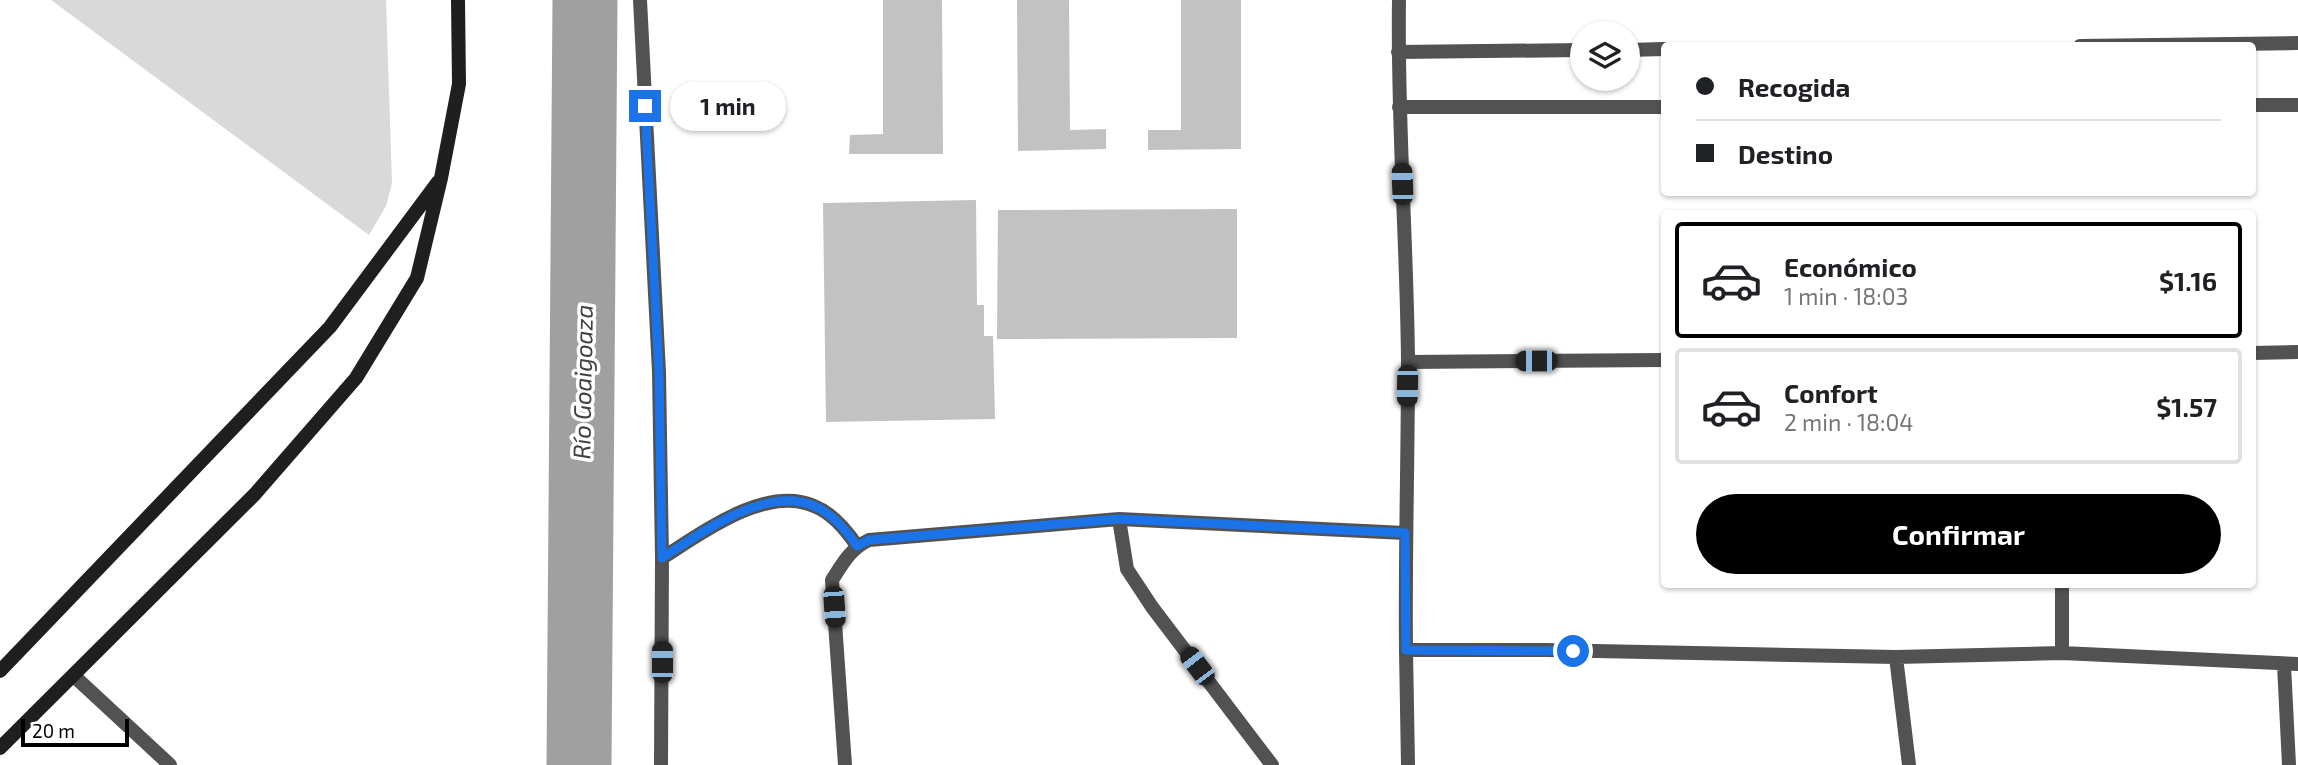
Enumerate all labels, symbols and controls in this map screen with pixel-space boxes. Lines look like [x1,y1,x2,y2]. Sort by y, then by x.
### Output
map controls [1570,21,1640,91]
button: layers [1570,21,1640,91]
text: Recogida [1738,71,1850,102]
callout: 1 min [670,82,785,130]
route end [629,90,661,122]
text: 1 min [700,92,756,120]
text: Destino [1738,138,1833,169]
car [1391,163,1414,205]
icon: car [1700,249,1763,312]
text: Económico [1784,251,1917,282]
text: $1.16 [2159,265,2217,296]
text: 1 min · 18:03 [1784,282,1908,310]
water label: Río Goaigoaza [566,304,598,460]
car [1516,351,1558,372]
car [1397,365,1418,407]
icon: car [1700,375,1763,438]
text: Confort [1784,377,1878,408]
text: $1.57 [2156,391,2217,422]
text: 2 min · 18:04 [1784,408,1914,436]
button: Confirmar [1696,494,2221,574]
car [823,585,846,629]
route start [1557,635,1589,667]
car [652,641,673,683]
car [1176,643,1219,689]
scale bar [21,716,130,748]
text: 20 m [32,719,75,742]

